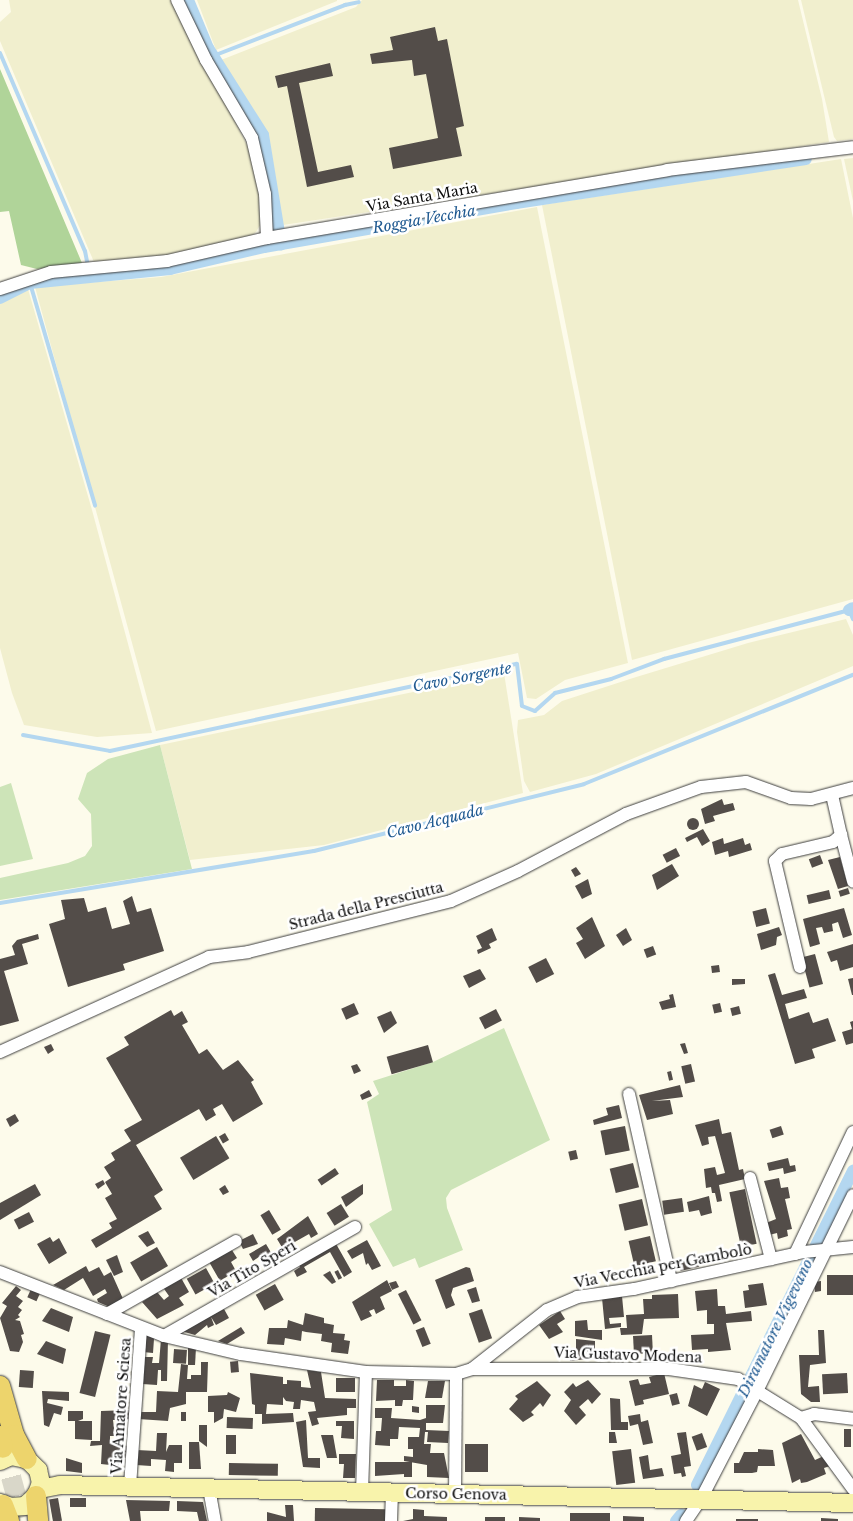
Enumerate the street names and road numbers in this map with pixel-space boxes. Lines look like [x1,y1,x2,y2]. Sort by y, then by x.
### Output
street label: Via Santa Maria [365,179,479,215]
street label: Strada della Presciutta [287,879,445,933]
street label: Via Tito Speri [205,1237,299,1301]
street label: Via Vecchia per Gambolò [572,1240,754,1292]
street label: Via Amatore Sciesa [108,1337,134,1475]
street label: Via Gustavo Modena [554,1344,702,1366]
street label: Corso Genova [405,1485,507,1503]

